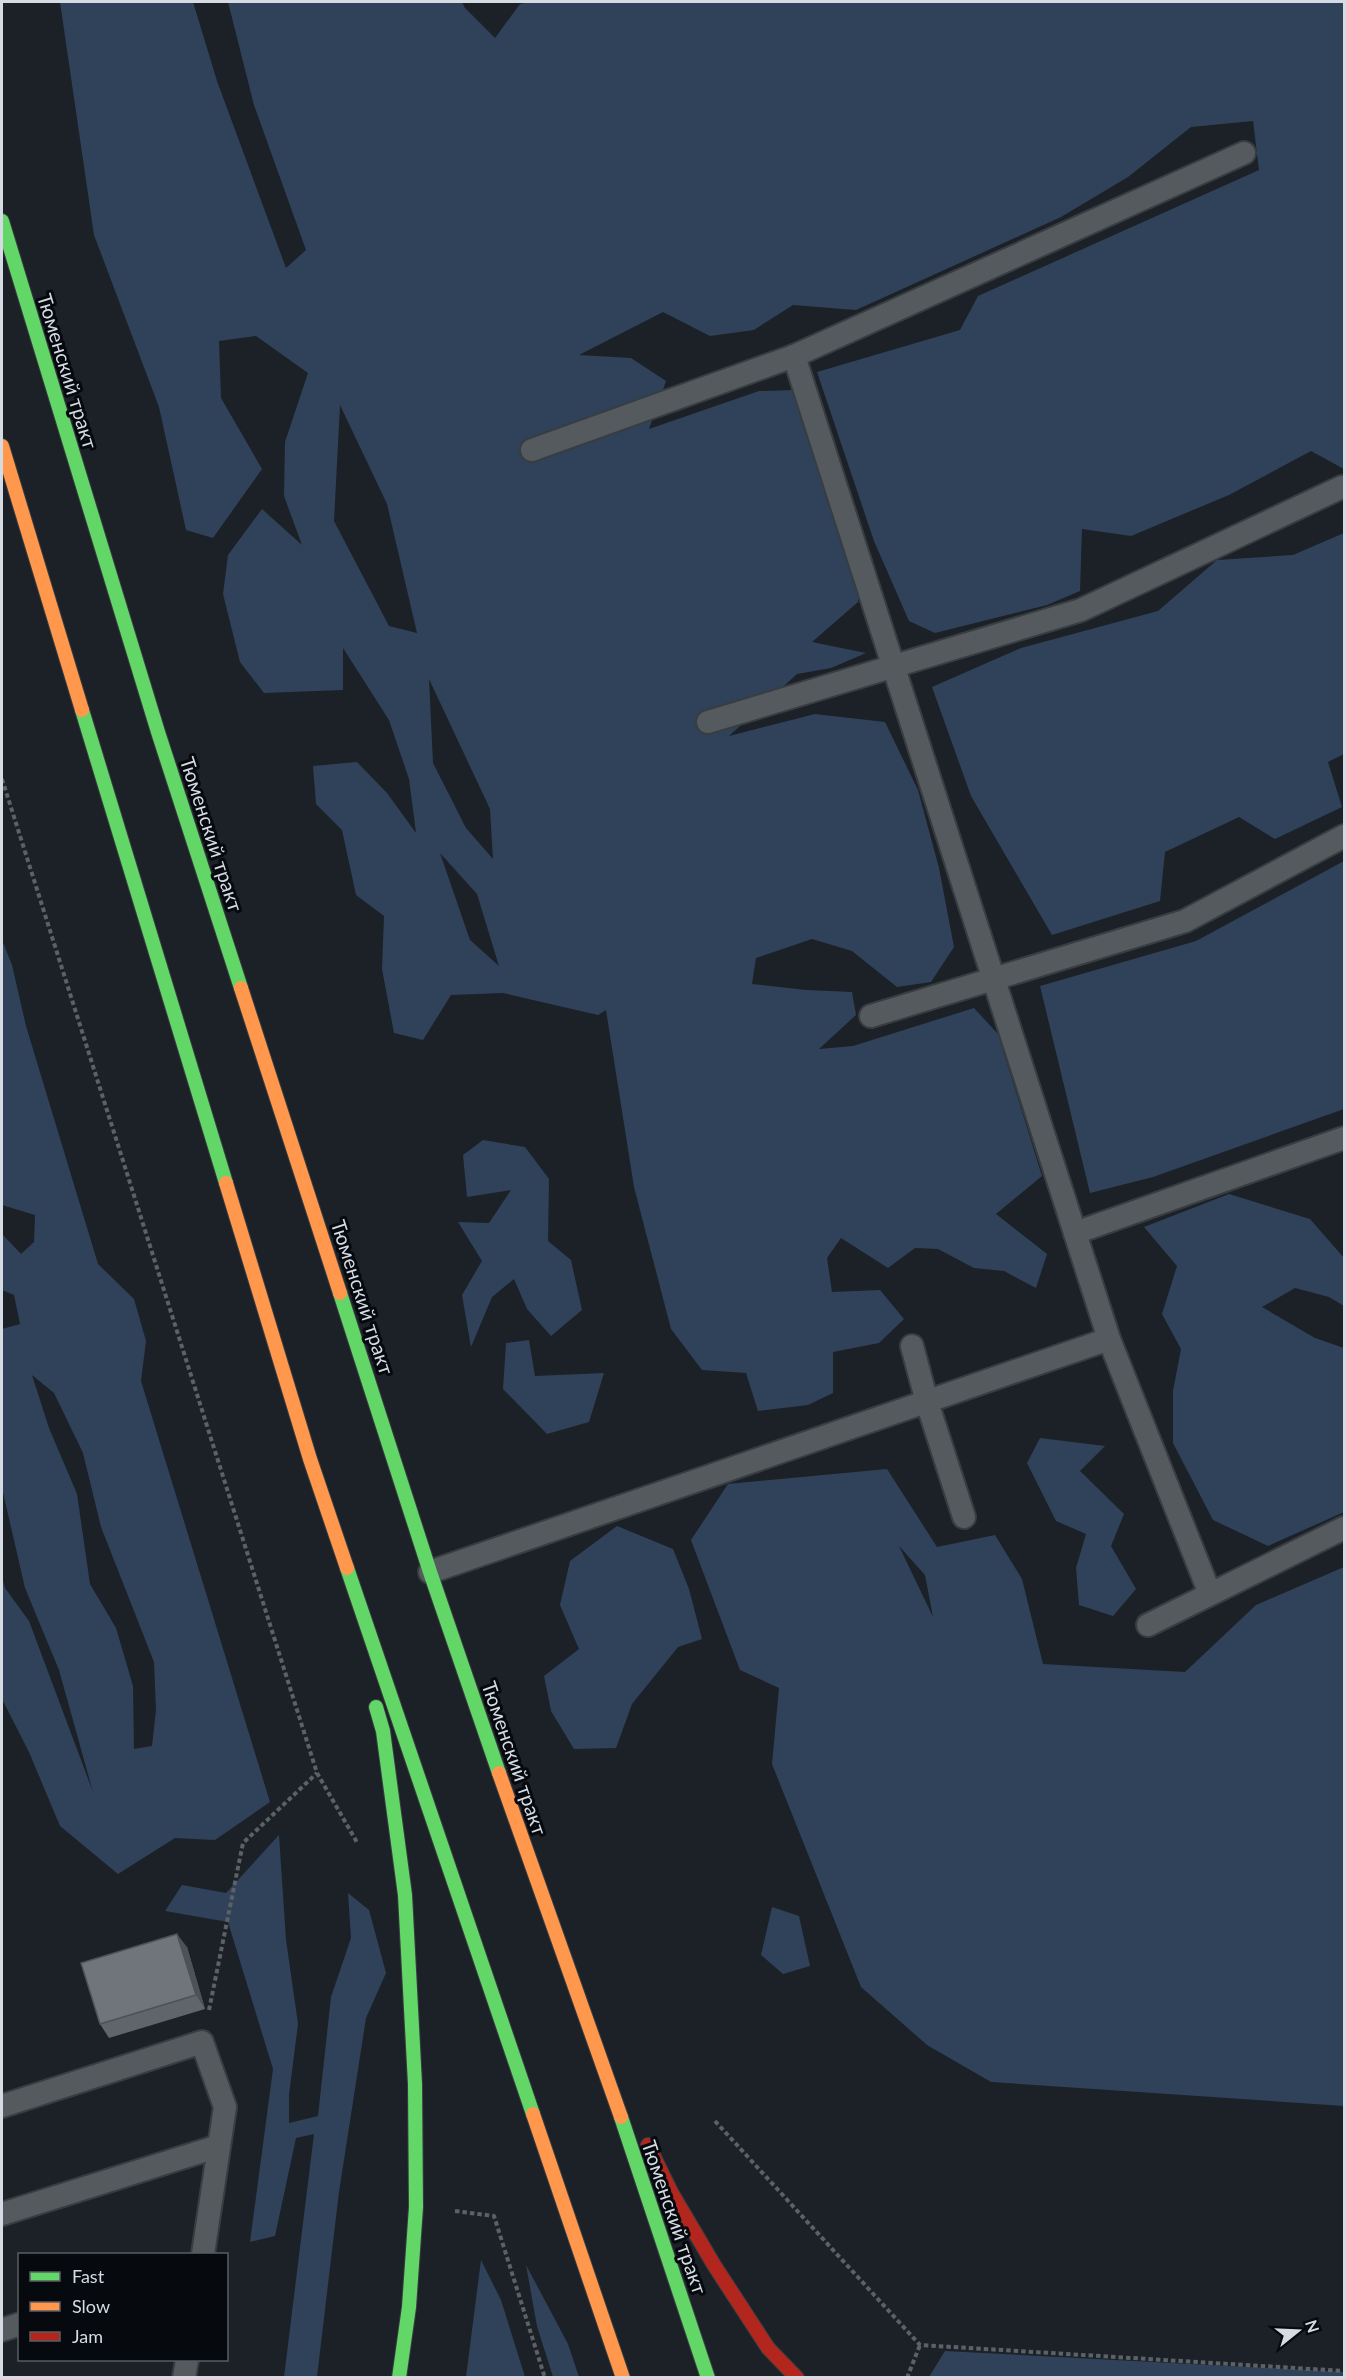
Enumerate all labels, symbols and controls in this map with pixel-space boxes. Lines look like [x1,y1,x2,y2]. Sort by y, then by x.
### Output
street label: Тюменский тракт [33,291,103,451]
street label: Тюменский тракт [176,754,248,914]
street label: Тюменский тракт [327,1217,399,1377]
street label: Тюменский тракт [477,1678,553,1838]
street label: Тюменский тракт [637,2137,713,2297]
legend [18,2253,228,2361]
text: Fast [72,2265,105,2287]
text: Slow [72,2295,110,2317]
north arrow [1268,2301,1328,2361]
text: N [1302,2317,1324,2335]
text: Jam [72,2325,103,2347]

